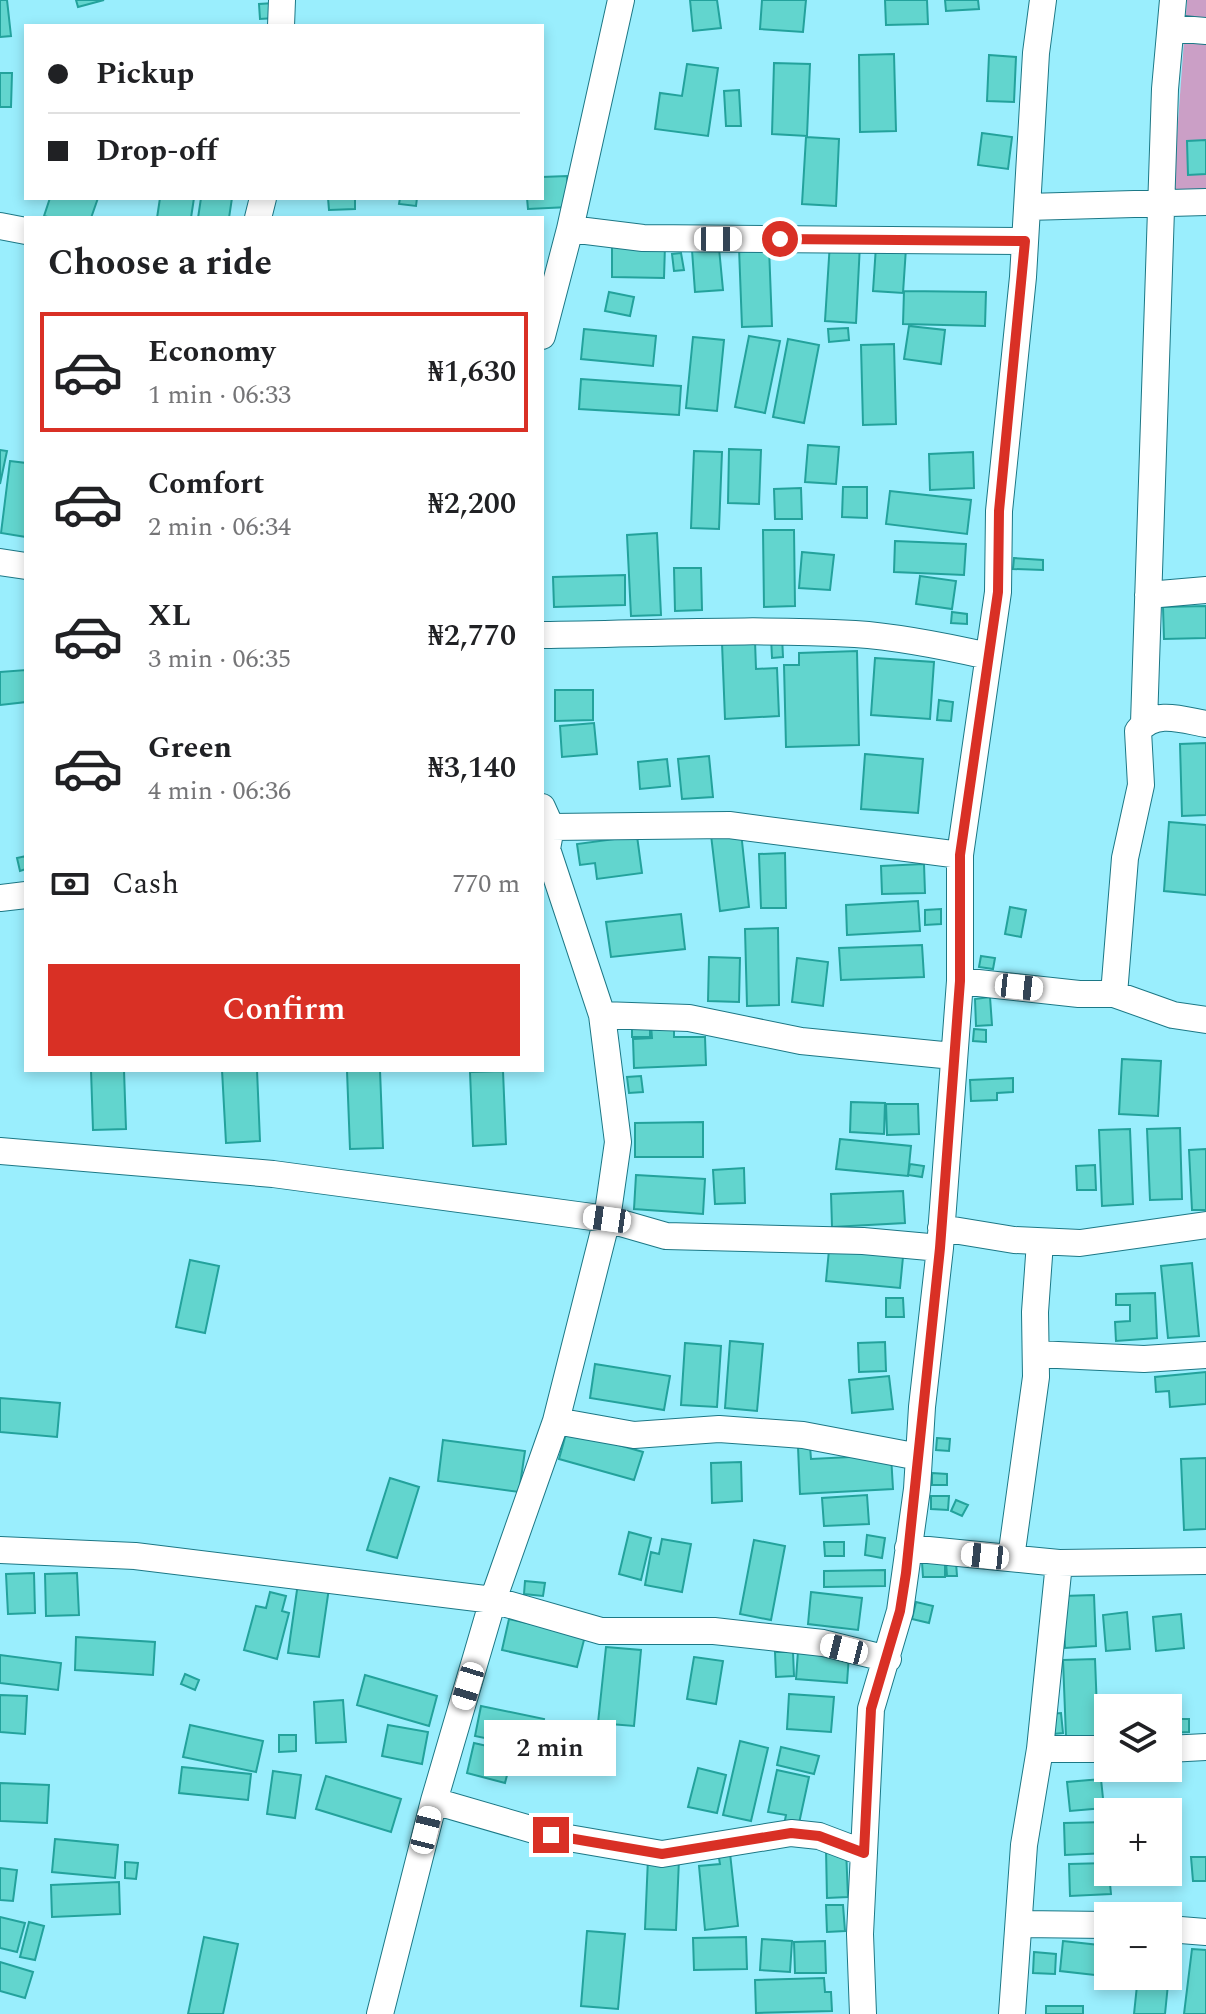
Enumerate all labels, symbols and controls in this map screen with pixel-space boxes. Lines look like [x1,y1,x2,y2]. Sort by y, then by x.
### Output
text: Pickup [96,51,194,97]
text: Drop-off [96,128,217,174]
route start [762,221,798,257]
car [694,227,742,251]
text: Choose a ride [48,236,272,291]
text: Economy [148,329,275,375]
icon: car [52,336,124,408]
text: ₦1,630 [428,349,516,395]
text: 1 min · 06:33 [148,375,291,415]
text: Comfort [148,461,264,507]
icon: car [52,468,124,540]
text: ₦2,200 [428,481,516,527]
text: 2 min · 06:34 [148,507,291,547]
text: XL [148,593,191,639]
icon: car [52,600,124,672]
text: ₦2,770 [428,613,516,659]
text: 3 min · 06:35 [148,639,291,679]
text: Green [148,725,232,771]
icon: car [52,732,124,804]
text: ₦3,140 [428,745,516,791]
text: 4 min · 06:36 [148,771,291,811]
text: Cash [112,861,179,907]
icon: cash [48,862,92,906]
text: 770 m [452,864,520,904]
button: Confirm [48,964,520,1056]
car [994,973,1044,1001]
car [582,1204,632,1234]
car [960,1542,1010,1570]
car [818,1632,870,1666]
car [450,1660,486,1712]
map controls [1094,1694,1182,1990]
button: layers [1094,1694,1182,1782]
callout: 2 min [485,1719,617,1775]
text: 2 min [516,1728,584,1768]
button: + [1094,1798,1182,1886]
car [409,1804,443,1856]
route end [533,1817,569,1853]
button: − [1094,1902,1182,1990]

